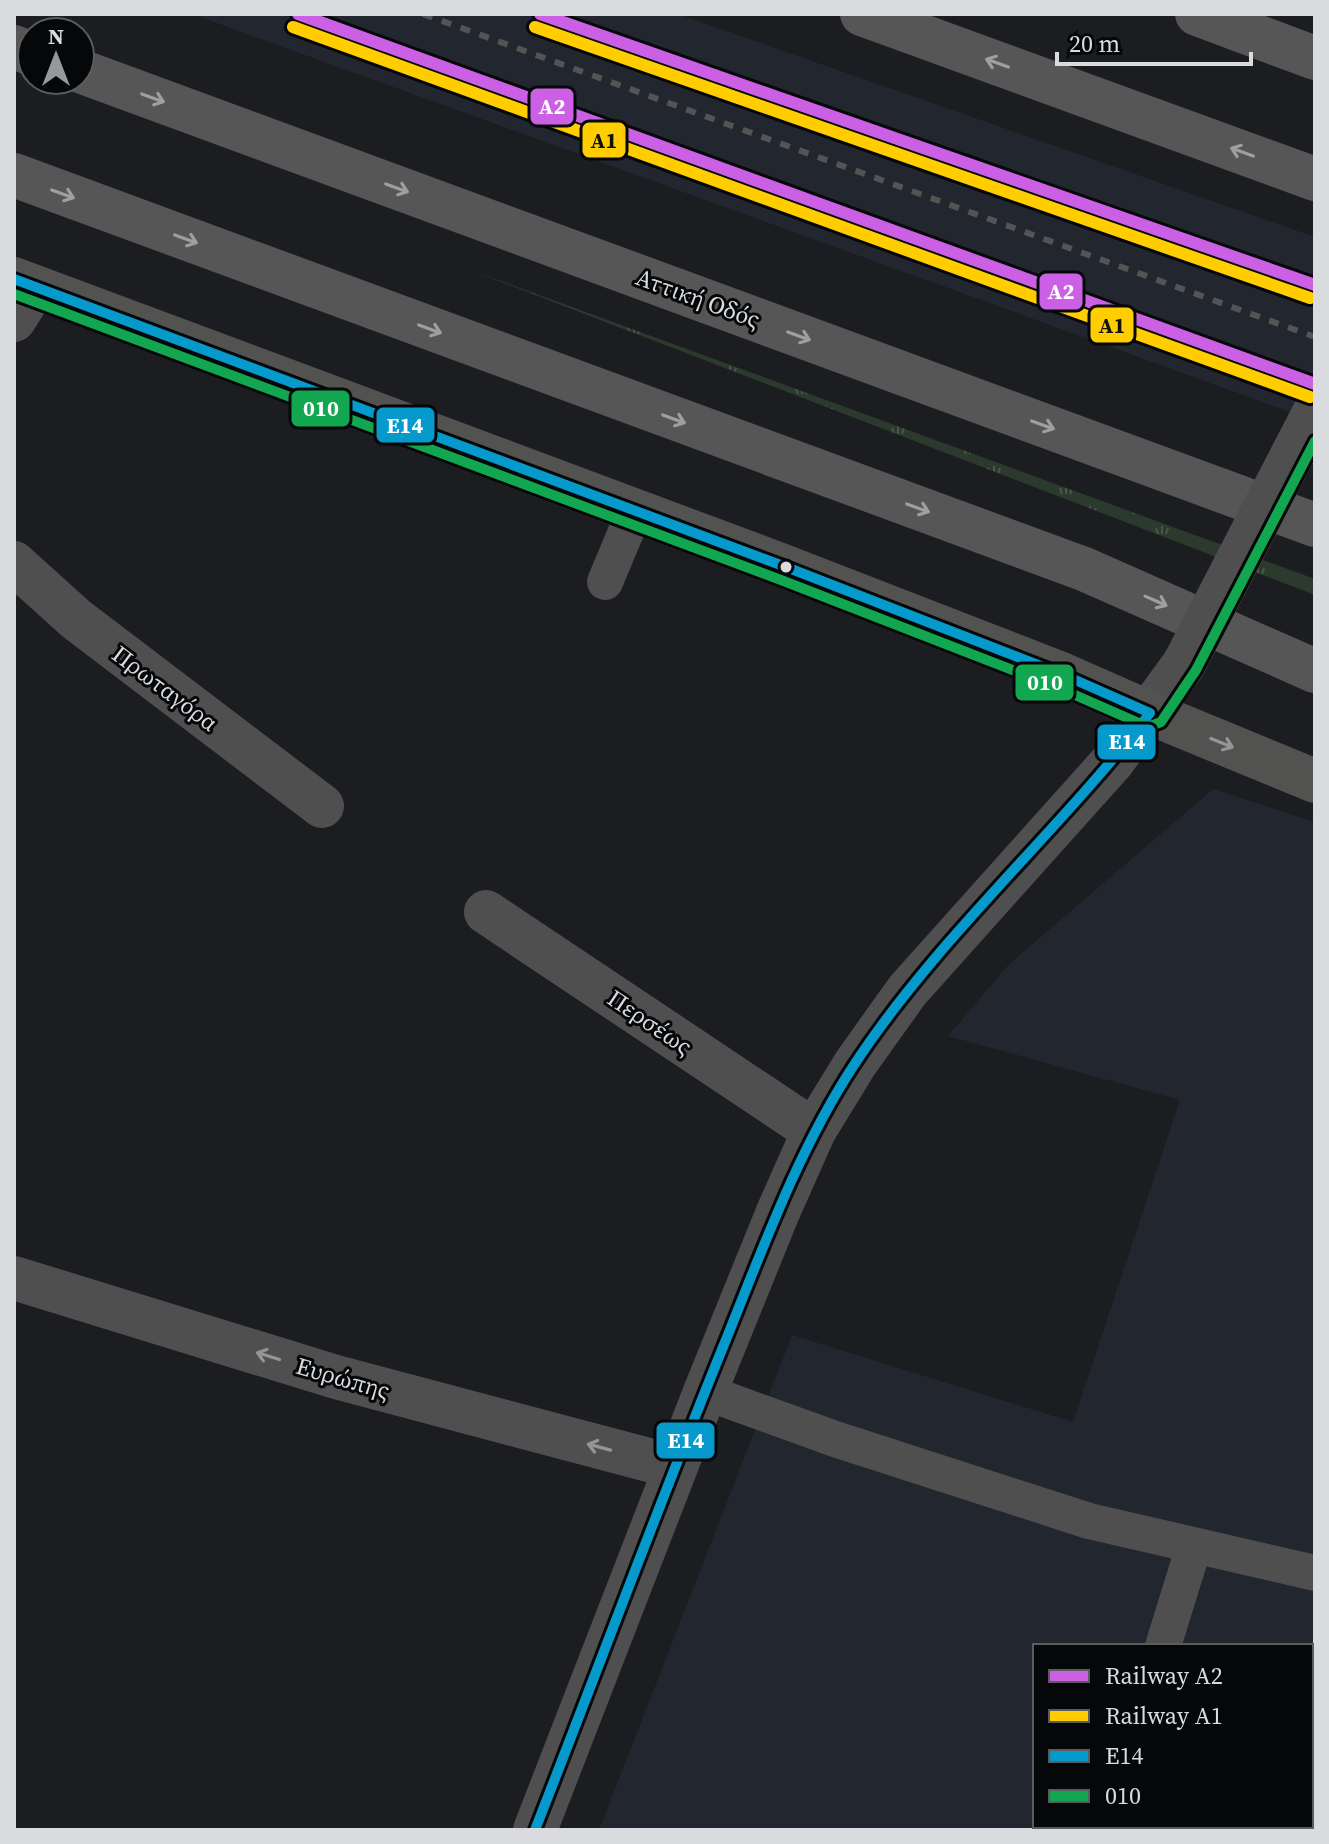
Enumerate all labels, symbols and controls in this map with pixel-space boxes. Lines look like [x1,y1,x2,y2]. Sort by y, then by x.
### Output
north arrow [16,16,96,96]
scale bar [1057,16,1251,66]
text: N [48,21,64,51]
text: 20 m [1069,27,1120,60]
one-way arrow [985,55,1010,70]
line badge: A2 [529,87,575,126]
text: A2 [539,91,565,121]
one-way arrow [140,92,165,106]
line badge: A1 [581,121,627,159]
text: A1 [591,125,617,155]
one-way arrow [1230,144,1255,158]
one-way arrow [384,182,409,196]
one-way arrow [50,187,75,202]
one-way arrow [173,233,197,247]
street label: Αττική Οδός [631,260,765,336]
line badge: A2 [1038,272,1084,311]
text: A2 [1048,276,1074,306]
line badge: A1 [1089,306,1135,344]
text: A1 [1099,310,1125,340]
one-way arrow [417,323,441,337]
one-way arrow [786,330,811,344]
line badge: 010 [290,389,351,428]
text: 010 [303,393,339,423]
line badge: Ε14 [375,406,436,444]
text: Ε14 [387,410,424,440]
one-way arrow [661,412,686,427]
one-way arrow [1030,419,1055,434]
one-way arrow [905,502,929,516]
unlabelled marker [778,559,794,575]
one-way arrow [1143,594,1167,609]
street label: Πρωταγόρα [105,637,225,739]
line badge: 010 [1014,663,1075,702]
text: 010 [1027,667,1063,697]
line badge: Ε14 [1096,723,1157,761]
text: Ε14 [1109,726,1146,756]
one-way arrow [1209,737,1234,751]
street label: Περσέως [601,982,699,1062]
one-way arrow [255,1348,281,1363]
street label: Ευρώπης [292,1349,394,1407]
line badge: Ε14 [655,1421,716,1460]
text: Ε14 [668,1425,705,1455]
one-way arrow [587,1439,613,1454]
legend [1033,1644,1313,1828]
text: Railway A2 [1105,1659,1223,1692]
text: Railway A1 [1105,1699,1223,1732]
text: Ε14 [1105,1739,1143,1772]
text: 010 [1105,1779,1141,1812]

